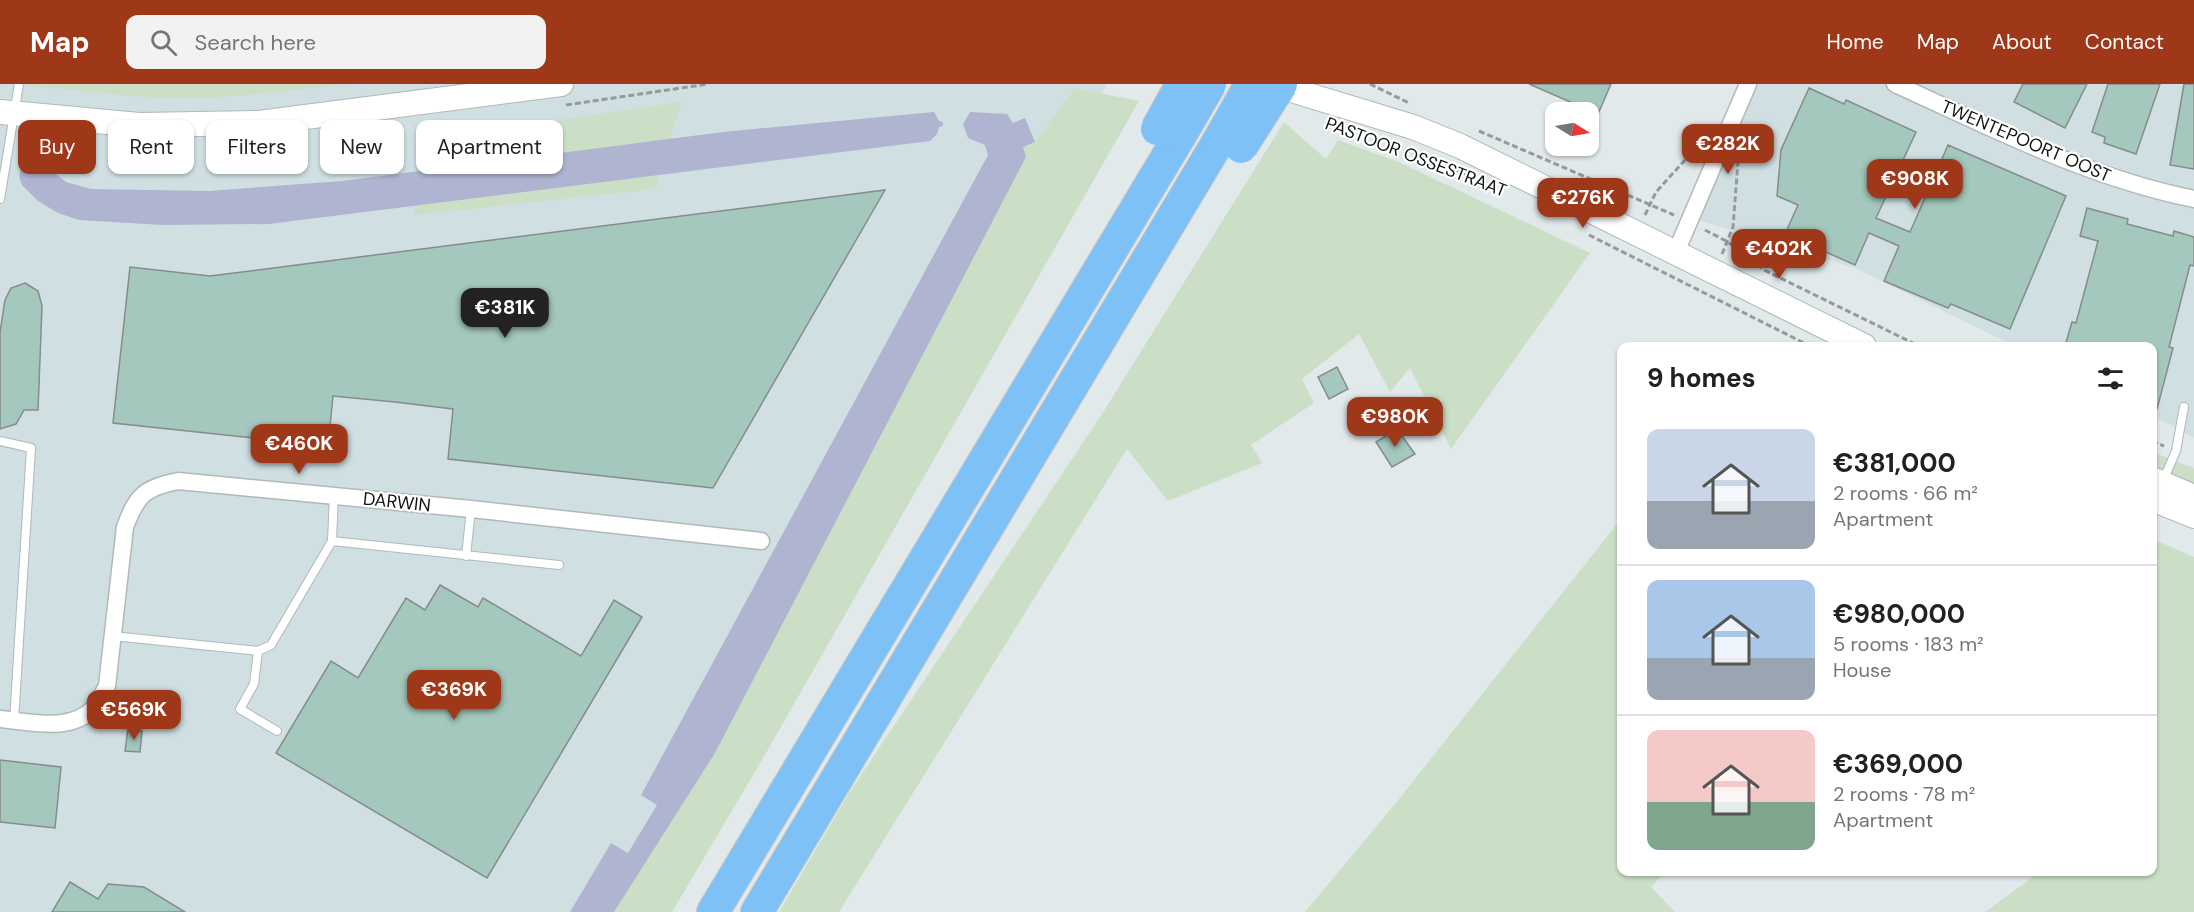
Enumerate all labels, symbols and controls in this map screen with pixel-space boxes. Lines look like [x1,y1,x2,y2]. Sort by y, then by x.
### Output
search box [126,15,546,69]
text: Map [30,24,90,61]
icon: search [147,26,180,59]
text: Search here [195,28,316,57]
text: Home [1826,28,1884,56]
text: Map [1917,28,1959,56]
text: About [1992,28,2052,56]
text: Contact [2085,28,2164,56]
street label: TWENTEPOORT OOST [1937,94,2115,188]
north arrow [1545,102,1599,156]
map controls [1545,102,1599,156]
street label: PASTOOR OSSESTRAAT [1322,111,1510,203]
chip: Buy [18,120,96,174]
chip: Rent [108,120,194,174]
chip: Filters [206,120,308,174]
chip: New [320,120,404,174]
chip: Apartment [416,120,563,174]
pin: €282K [1686,124,1770,175]
text: €282K [1696,130,1760,156]
pin: €908K [1873,159,1957,210]
text: €908K [1881,165,1949,191]
pin: €276K [1541,178,1625,229]
text: €276K [1551,184,1615,210]
pin: €402K [1737,229,1821,280]
text: €402K [1745,235,1813,261]
pin: €381K [463,288,547,339]
text: €381K [475,294,535,320]
text: 9 homes [1647,361,1756,395]
icon: filters [2094,362,2127,395]
pin: €980K [1353,397,1437,448]
text: €980K [1361,403,1429,429]
pin: €460K [257,424,341,475]
text: €460K [265,430,333,456]
text: €381,000 [1833,446,1956,480]
icon: home [1695,453,1767,525]
text: 2 rooms · 66 m² [1833,480,1978,506]
street label: DARWIN [362,487,432,517]
text: Apartment [1833,506,1933,532]
text: €980,000 [1833,597,1965,631]
icon: home [1695,604,1767,676]
text: 5 rooms · 183 m² [1833,631,1984,657]
text: House [1833,657,1891,683]
pin: €369K [412,670,496,721]
text: €369K [421,676,487,702]
pin: €569K [92,690,176,741]
text: €569K [101,696,167,722]
text: €369,000 [1833,747,1963,781]
icon: home [1695,754,1767,826]
text: 2 rooms · 78 m² [1833,781,1975,807]
text: Apartment [1833,807,1933,833]

